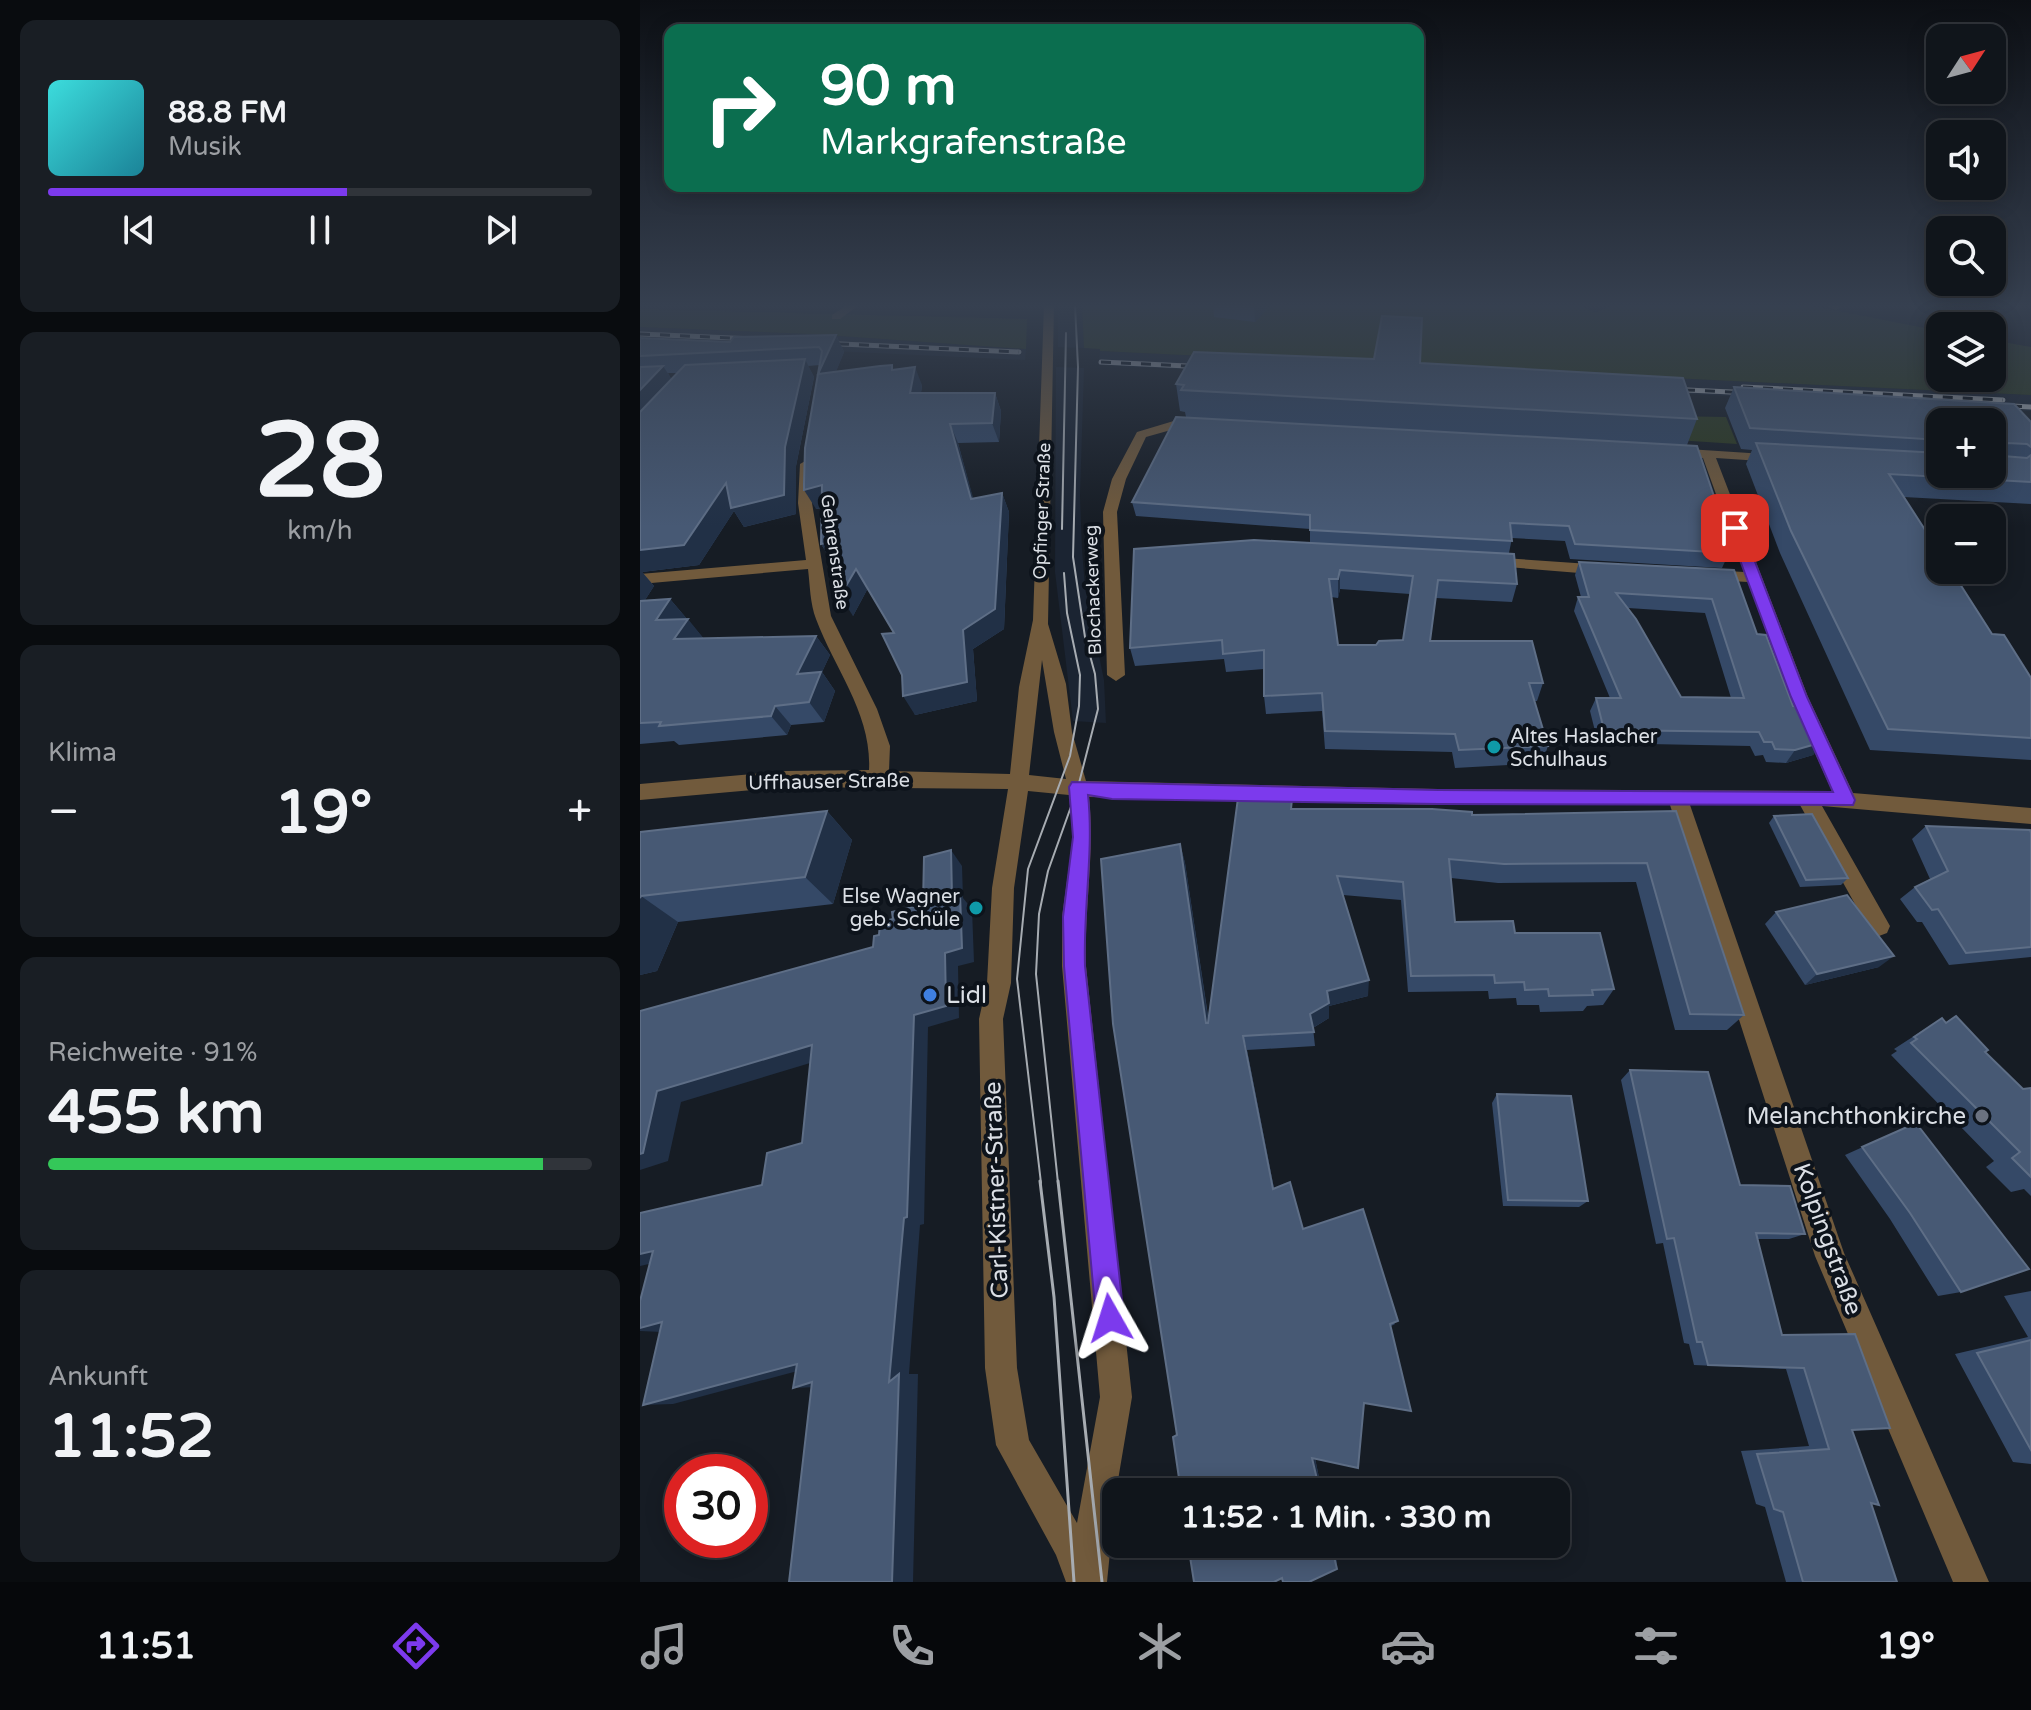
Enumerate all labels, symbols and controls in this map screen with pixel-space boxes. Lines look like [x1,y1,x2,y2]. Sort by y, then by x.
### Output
north arrow [1926,24,2006,104]
map controls [1926,24,2006,584]
text: 90 m [820,53,956,120]
icon: right [688,56,792,160]
text: 88.8 FM [168,94,287,131]
button: sound [1926,120,2006,200]
text: Markgrafenstraße [820,121,1127,164]
text: Musik [168,131,242,162]
icon: previous [117,208,161,252]
icon: pause [298,208,342,252]
icon: next [479,208,523,252]
button: search [1926,216,2006,296]
button: layers [1926,312,2006,392]
text: 28 [255,400,385,525]
button: + [1926,408,2006,488]
street label: Opfinger Straße [1029,442,1055,580]
street label: Gehrenstraße [816,493,854,611]
pin [1701,494,1769,562]
button: − [1926,504,2006,584]
icon: arrive [1713,506,1757,550]
text: km/h [287,515,353,546]
street label: Blochackerweg [1080,524,1106,656]
place label: Altes Haslacher Schulhaus [1510,725,1658,772]
text: Klima [48,737,117,768]
marker: Altes Haslacher Schulhaus [1485,738,1503,756]
street label: Uffhauser Straße [748,769,910,795]
text: 19° [274,777,372,849]
text: − [48,786,79,839]
text: + [567,786,592,839]
place label: Else Wagner geb. Schüle [842,885,960,932]
marker: Else Wagner geb. Schüle [967,899,985,917]
place label: Lidl [946,981,987,1010]
marker: Lidl [921,986,939,1004]
text: Reichweite · 91% [48,1037,257,1068]
text: 455 km [48,1077,264,1149]
street label: Carl-Kistner-Straße [978,1081,1015,1299]
place label: Melanchthonkirche [1746,1102,1966,1131]
marker: Melanchthonkirche [1973,1107,1991,1125]
street label: Kolpingstraße [1787,1160,1868,1319]
position arrow [1068,1276,1152,1360]
text: Ankunft [48,1361,148,1392]
text: 11:52 [48,1401,214,1473]
speed limit sign: 30 [664,1454,768,1558]
text: 11:52 · 1 Min. · 330 m [1181,1499,1491,1536]
icon: directions [388,1618,444,1674]
icon: music [636,1618,692,1674]
icon: phone [884,1618,940,1674]
icon: climate [1132,1618,1188,1674]
icon: car [1380,1618,1436,1674]
icon: filters [1628,1618,1684,1674]
text: 11:51 [96,1625,196,1668]
text: 19° [1876,1625,1935,1668]

